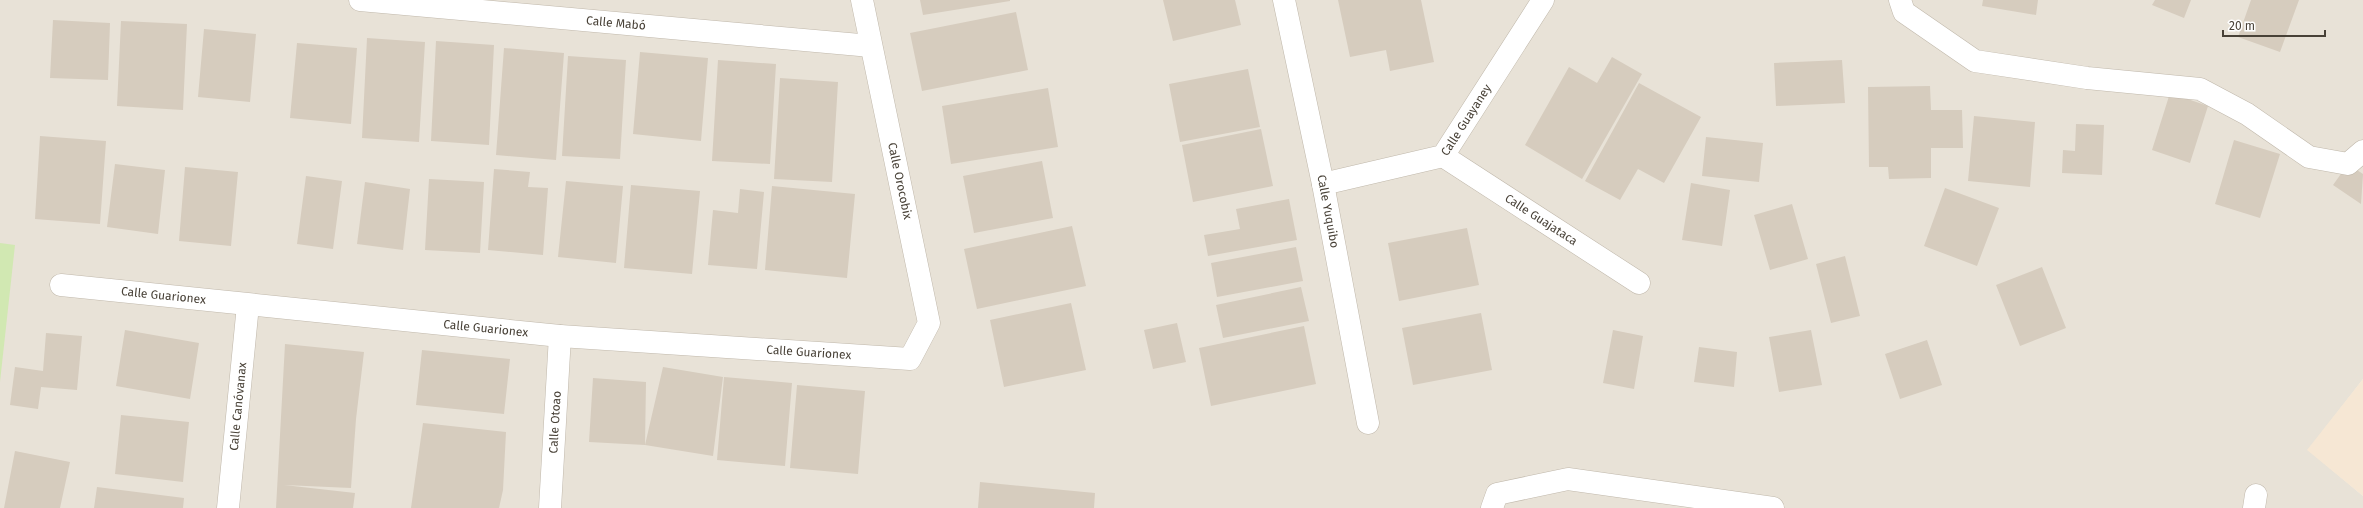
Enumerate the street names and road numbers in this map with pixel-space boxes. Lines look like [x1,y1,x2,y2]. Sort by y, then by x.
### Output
street label: Calle Mabó [586,13,646,33]
street label: Calle Guayaney [1438,81,1494,158]
street label: Calle Orocobix [885,141,915,221]
street label: Calle Yuquibo [1314,173,1342,249]
street label: Calle Guajataca [1502,191,1580,248]
street label: Calle Guarionex [120,284,207,307]
street label: Calle Guarionex [443,317,529,340]
street label: Calle Guarionex [766,343,852,362]
street label: Calle Canóvanax [227,362,249,451]
street label: Calle Otoao [546,390,564,454]

